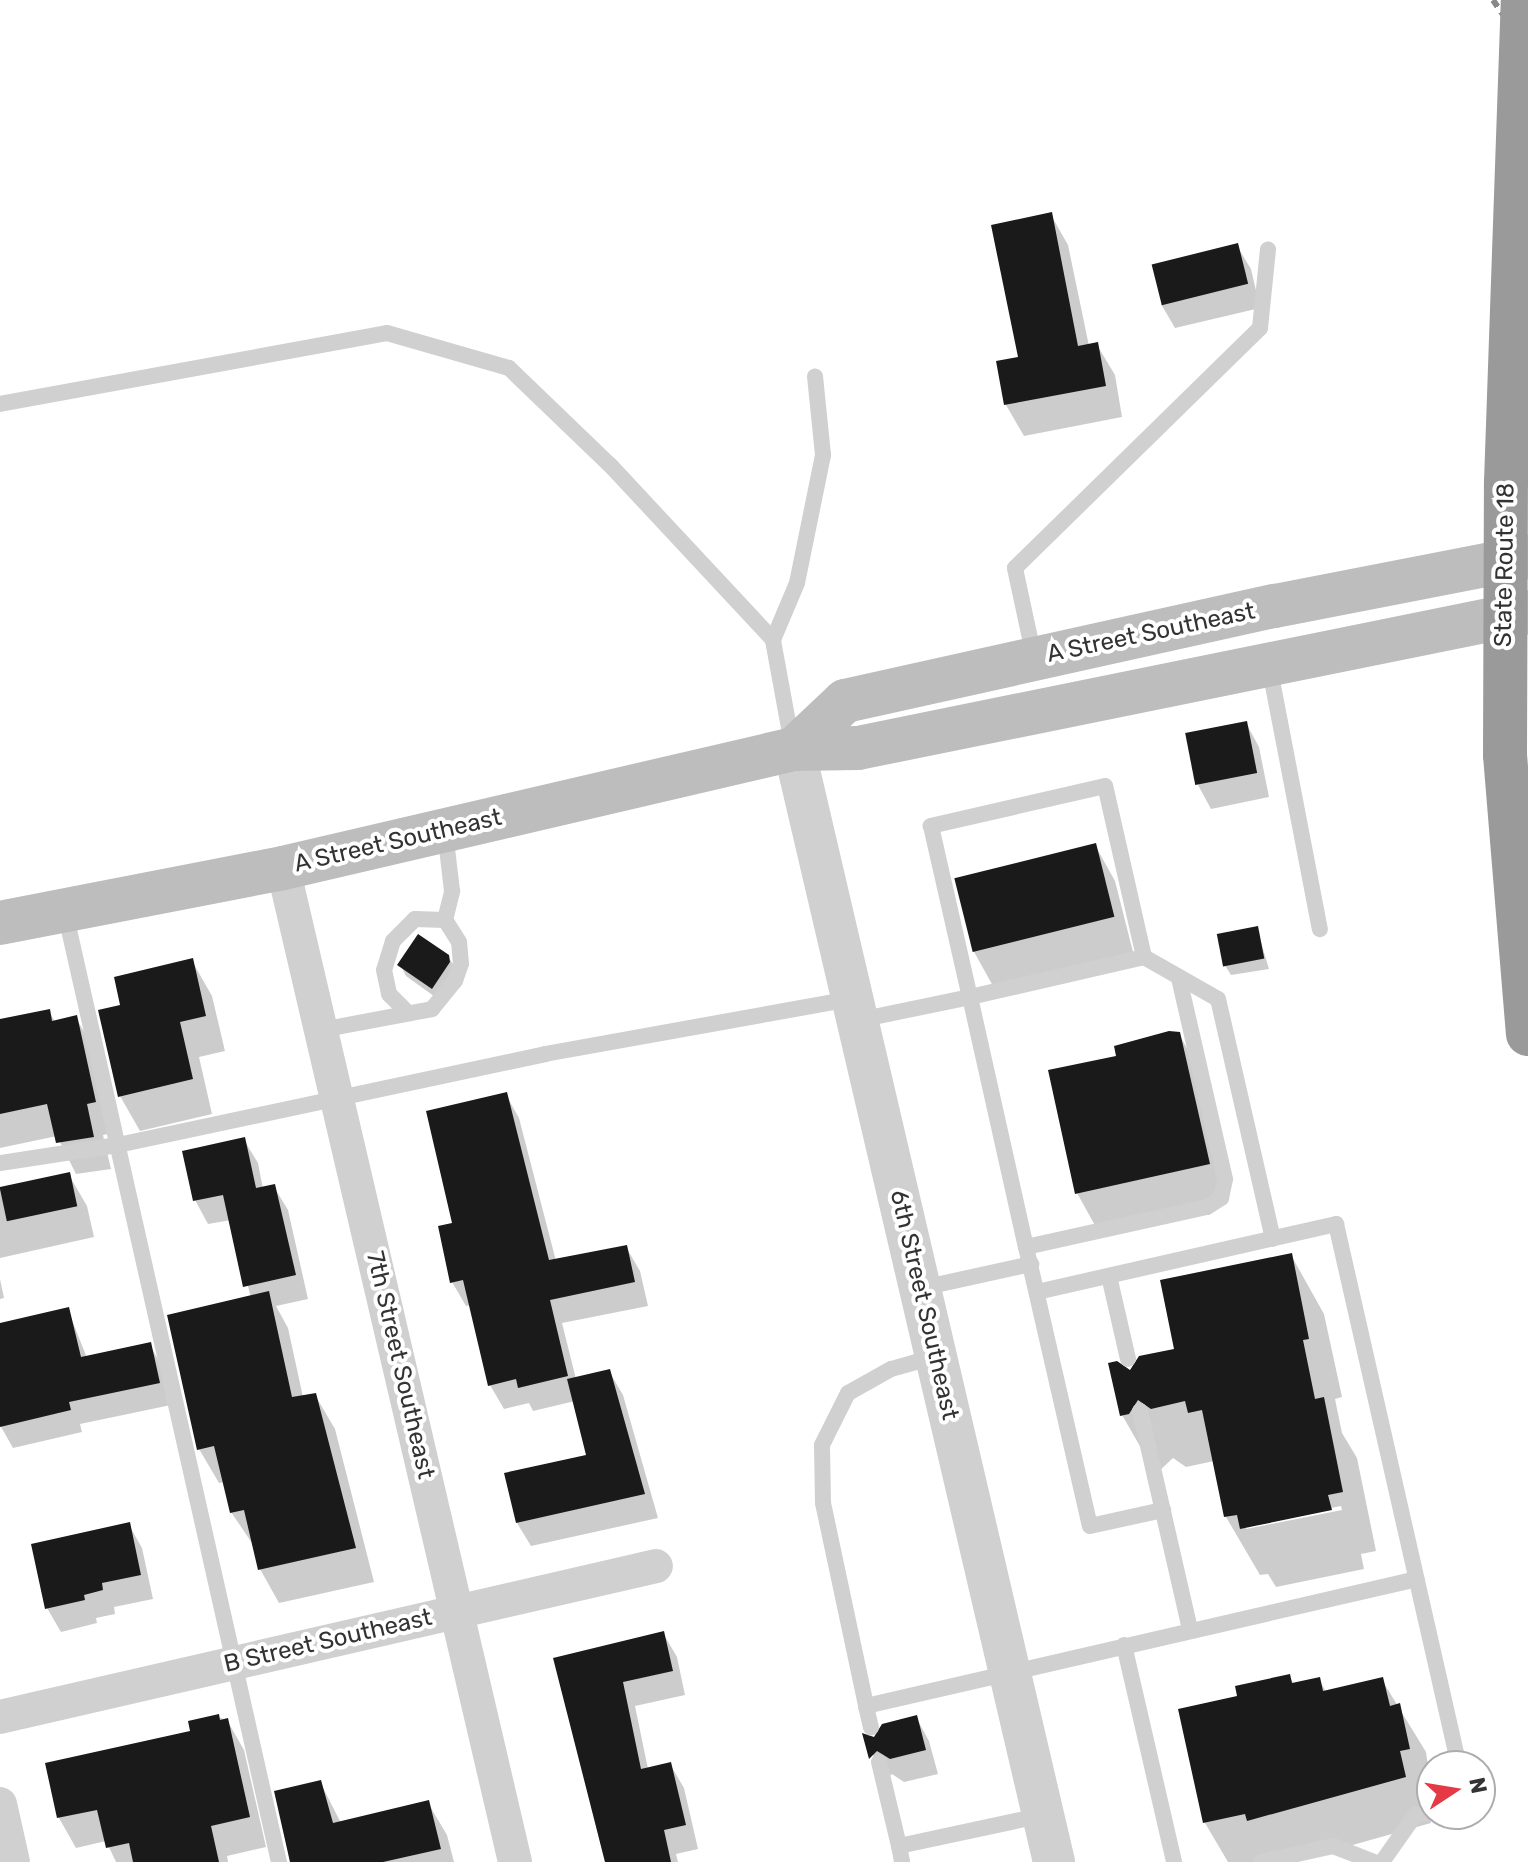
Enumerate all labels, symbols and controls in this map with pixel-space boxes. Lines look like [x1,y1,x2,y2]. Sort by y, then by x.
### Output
street label: State Route 18 [1489,483,1521,647]
street label: A Street Southeast [1044,597,1258,669]
street label: A Street Southeast [291,803,505,879]
street label: 6th Street Southeast [884,1187,964,1423]
street label: 7th Street Southeast [360,1248,440,1482]
street label: B Street Southeast [221,1603,435,1679]
north arrow [1416,1750,1496,1830]
text: N [1463,1775,1493,1796]

